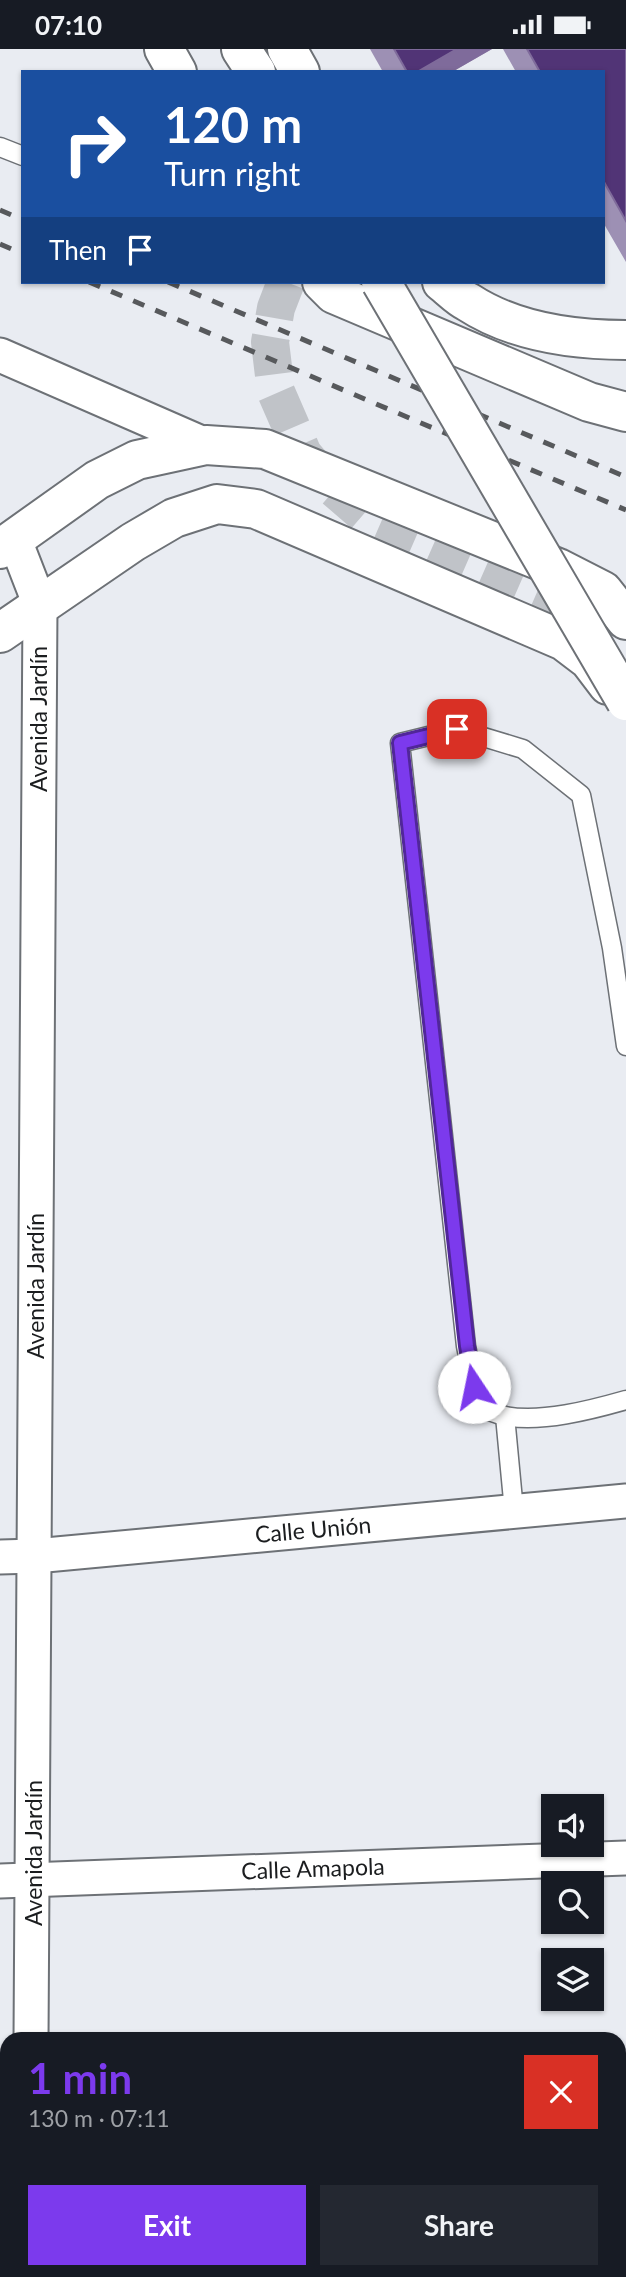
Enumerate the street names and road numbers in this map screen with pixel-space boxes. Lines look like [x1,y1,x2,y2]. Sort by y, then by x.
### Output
street label: Avenida Jardín [24,646,52,792]
street label: Avenida Jardín [21,1213,49,1359]
street label: Calle Unión [254,1510,372,1548]
street label: Avenida Jardín [19,1780,47,1926]
street label: Calle Amapola [241,1852,385,1884]

